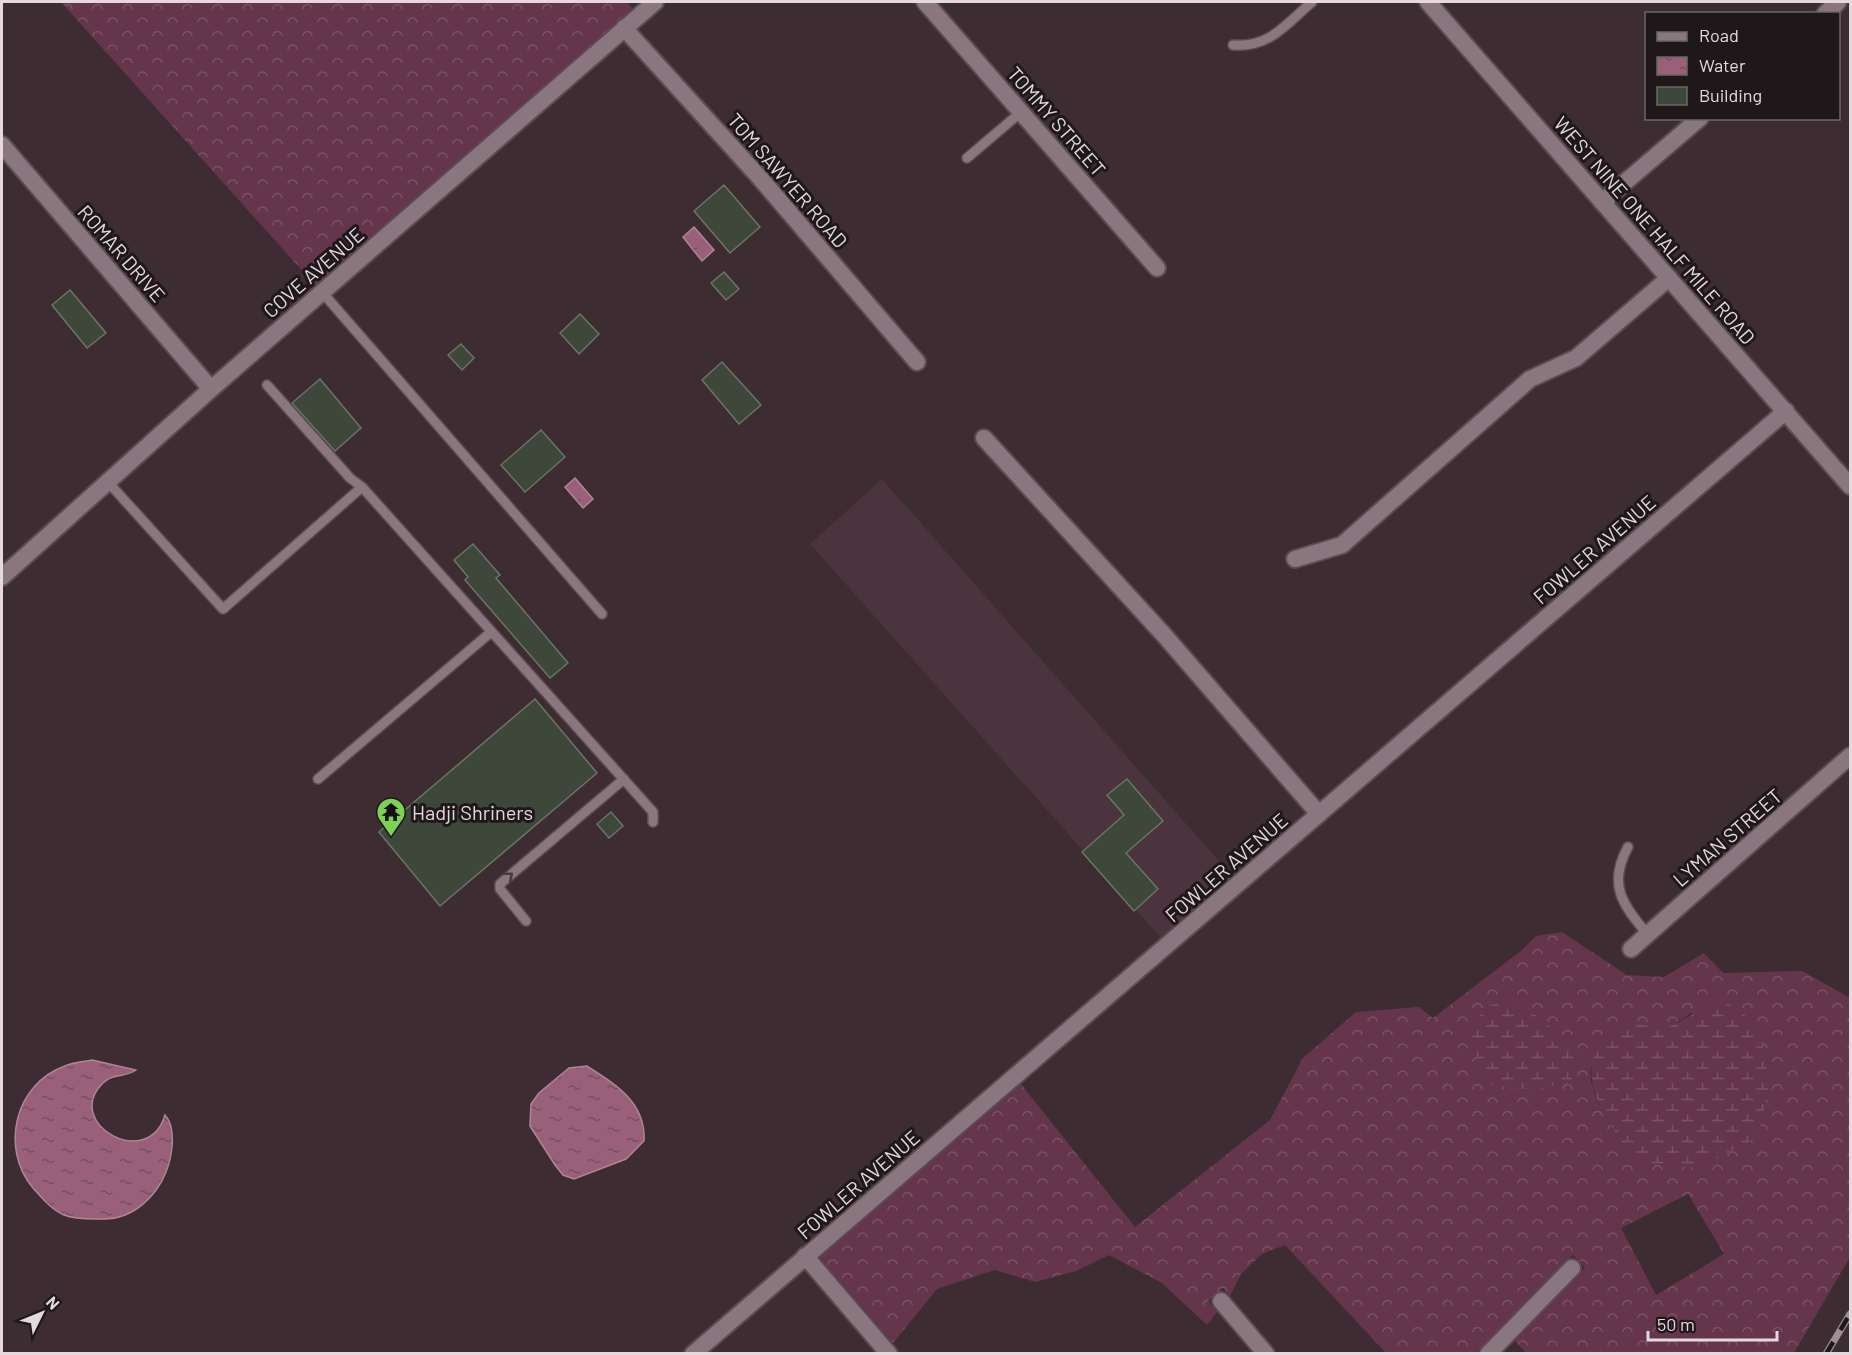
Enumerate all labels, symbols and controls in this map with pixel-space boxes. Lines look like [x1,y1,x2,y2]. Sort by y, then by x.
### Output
legend [1645,12,1840,120]
text: Road [1699,24,1739,46]
text: Water [1699,54,1746,76]
street label: TOMMY STREET [1003,61,1111,181]
text: Building [1699,84,1762,106]
street label: TOM SAWYER ROAD [723,108,853,252]
street label: WEST NINE ONE HALF MILE ROAD [1549,111,1761,349]
street label: ROMAR DRIVE [73,200,171,306]
street label: COVE AVENUE [258,222,368,322]
street label: FOWLER AVENUE [1528,489,1660,609]
street label: LYMAN STREET [1668,783,1786,891]
temple icon: Hadji Shriners [375,796,407,838]
place label: Hadji Shriners [412,800,533,824]
street label: FOWLER AVENUE [1160,807,1292,927]
one-way arrow [502,872,513,883]
street label: FOWLER AVENUE [792,1124,924,1244]
north arrow [12,1283,72,1343]
text: N [43,1292,64,1313]
scale bar [1648,1304,1777,1342]
text: 50 m [1657,1313,1695,1335]

